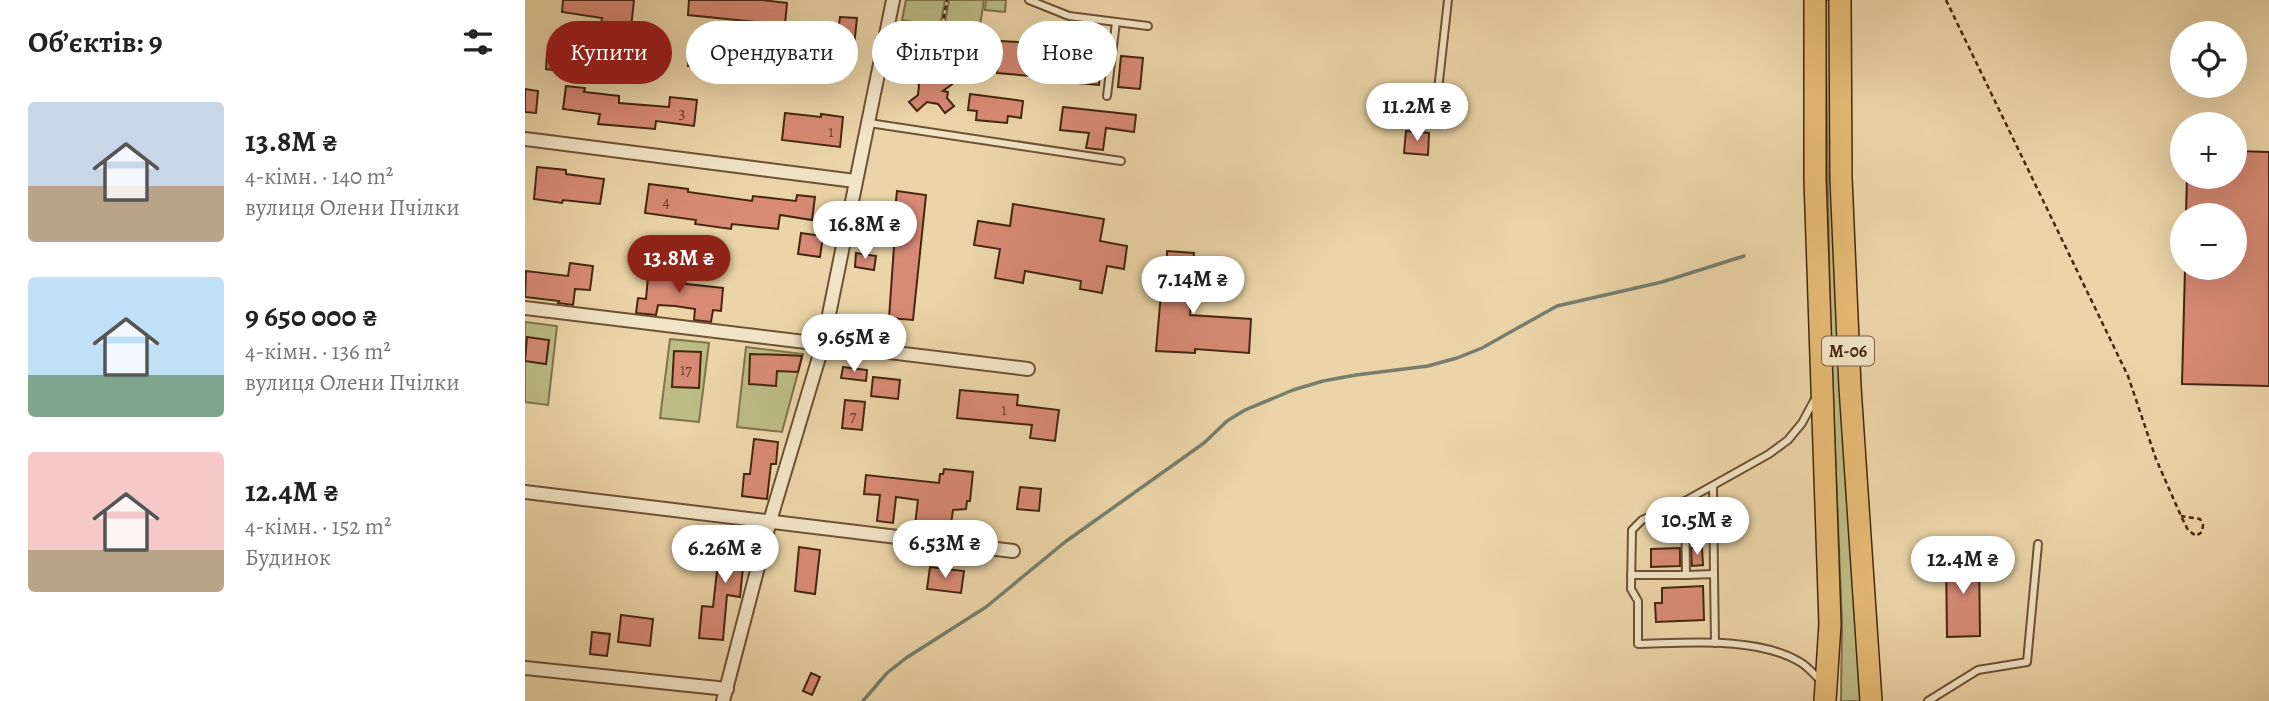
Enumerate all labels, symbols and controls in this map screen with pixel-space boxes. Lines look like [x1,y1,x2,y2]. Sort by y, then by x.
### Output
chip: Купити [546,21,672,84]
chip: Орендувати [686,21,858,84]
chip: Фільтри [872,21,1003,84]
chip: Нове [1017,21,1117,84]
map controls [2170,21,2247,280]
button: locate [2170,21,2247,98]
text: Об’єктів: 9 [28,22,163,62]
icon: filters [459,23,497,61]
pin: 11.2M ₴ [1352,83,1482,143]
text: 11.2M ₴ [1382,90,1452,121]
house number: 3 [679,102,685,124]
button: + [2170,112,2247,189]
text: 13.8M ₴ [245,121,338,161]
house number: 1 [828,121,834,143]
icon: home [84,130,168,214]
text: 4-кімн. · 140 m² [245,161,393,192]
house number: 4 [662,191,670,213]
text: вулиця Олени Пчілки [245,192,460,223]
pin: 16.8M ₴ [800,202,930,261]
button: − [2170,203,2247,280]
text: 16.8M ₴ [829,208,901,239]
pin: 13.8M ₴ [614,236,744,295]
text: 13.8M ₴ [643,242,715,273]
pin: 7.14M ₴ [1128,256,1258,316]
text: 7.14M ₴ [1158,263,1228,294]
text: 9 650 000 ₴ [245,296,378,336]
icon: home [84,305,168,389]
pin: 9.65M ₴ [789,314,919,374]
text: 9.65M ₴ [817,321,891,352]
text: 4-кімн. · 136 m² [245,336,391,367]
road number: М-06 [1822,337,1874,366]
house number: 17 [680,359,692,381]
text: вулиця Олени Пчілки [245,367,460,398]
house number: 1 [1001,399,1007,421]
house number: 7 [850,405,857,427]
text: 12.4M ₴ [245,471,339,511]
icon: home [84,480,168,564]
pin: 10.5M ₴ [1632,498,1762,557]
text: 10.5M ₴ [1661,504,1733,535]
text: 4-кімн. · 152 m² [245,511,392,542]
pin: 6.53M ₴ [880,520,1010,580]
pin: 6.26M ₴ [660,526,790,585]
text: 6.53M ₴ [909,527,981,558]
text: 6.26M ₴ [688,532,762,563]
pin: 12.4M ₴ [1898,536,2028,596]
text: Будинок [245,542,331,573]
text: 12.4M ₴ [1927,543,1999,574]

